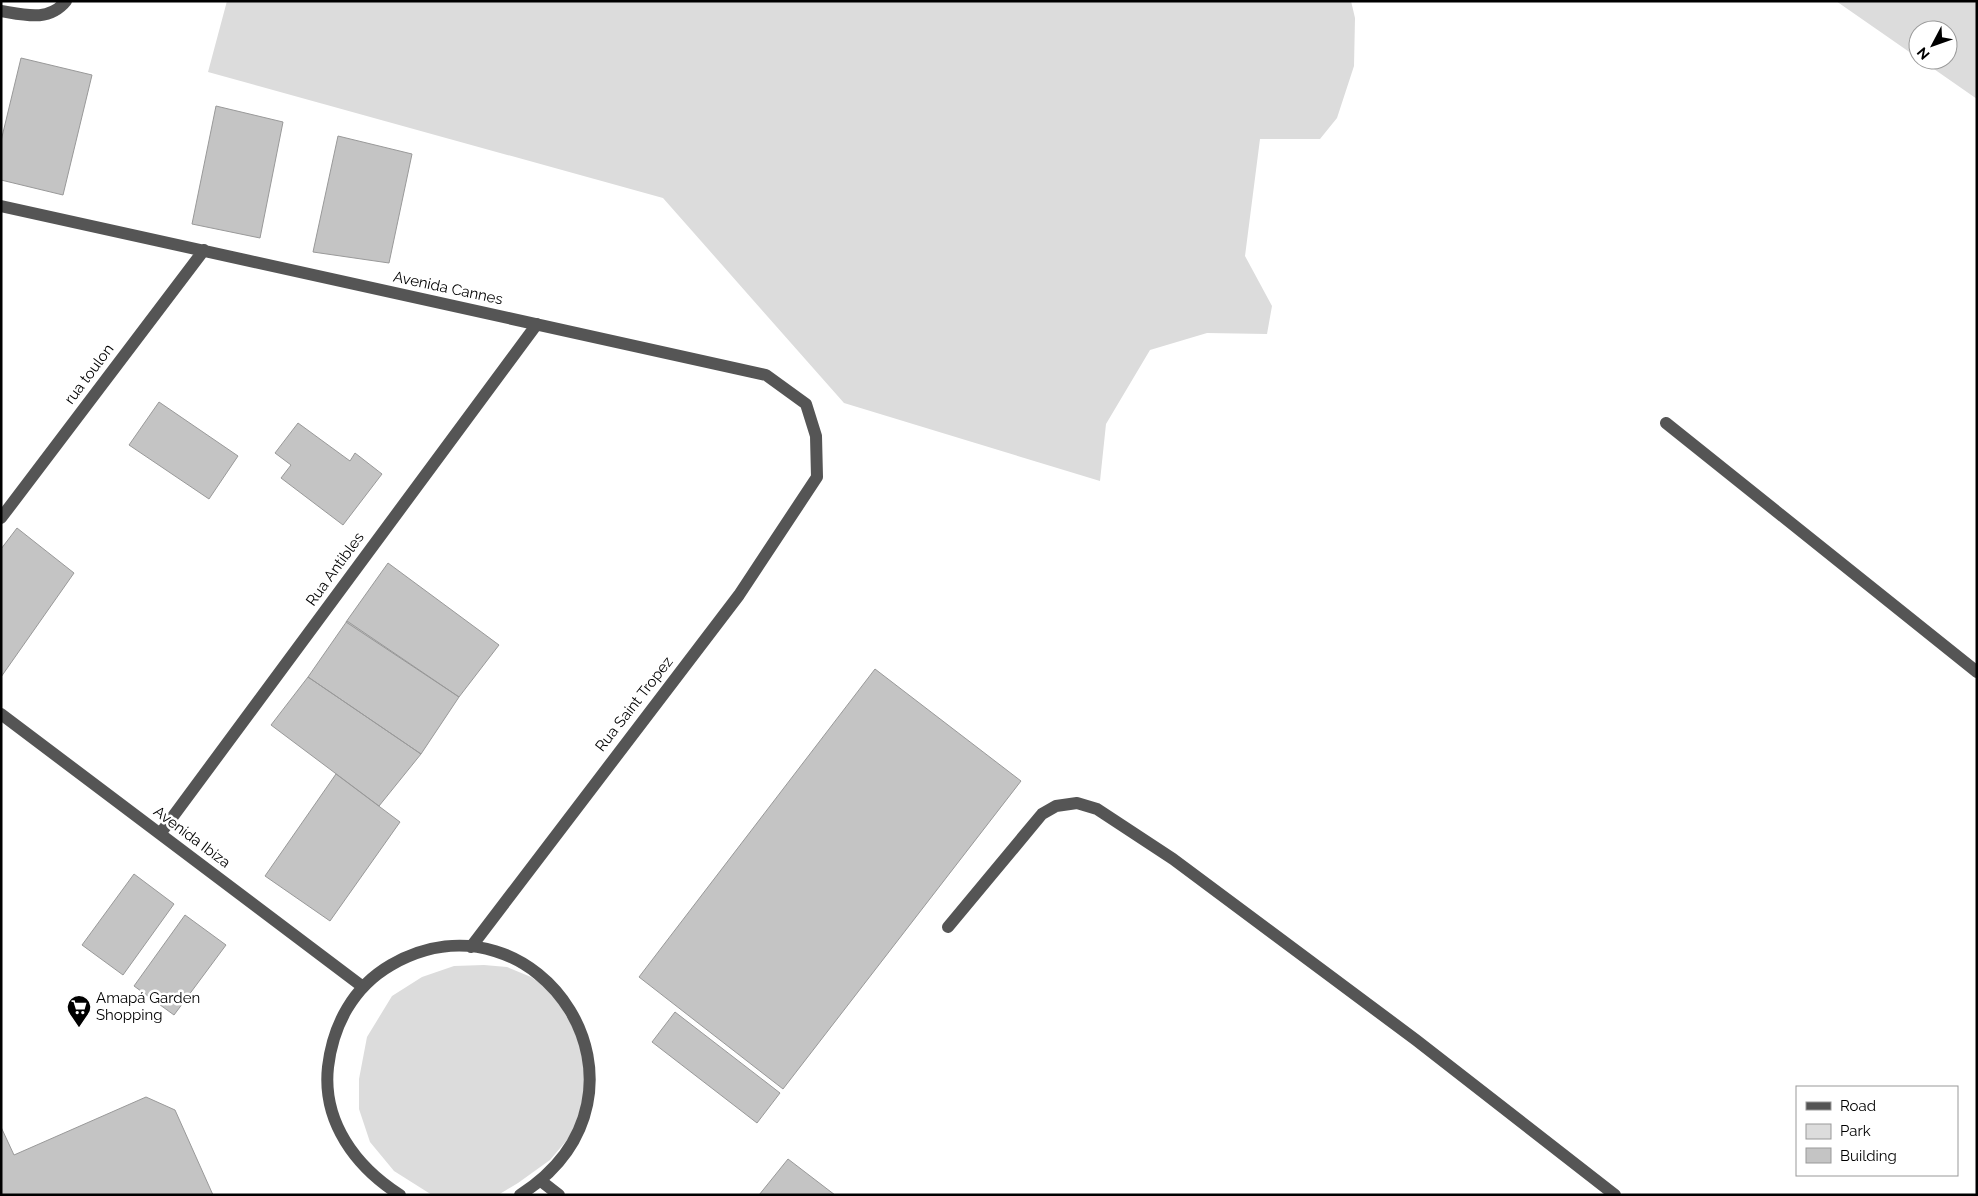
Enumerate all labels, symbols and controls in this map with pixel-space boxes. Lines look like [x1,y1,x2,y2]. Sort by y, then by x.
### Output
north arrow [1908,20,1958,70]
text: N [1914,44,1933,63]
street label: Avenida Cannes [392,268,504,308]
street label: rua toulon [61,340,117,408]
street label: Rua Antibles [302,529,368,609]
street label: Rua Saint Tropez [591,653,677,755]
street label: Avenida Ibiza [150,802,234,872]
place label: Amapá Garden Shopping [96,989,200,1024]
supermarket icon: Amapá Garden Shopping [66,994,92,1028]
legend [1796,1086,1958,1176]
text: Road [1840,1097,1876,1115]
text: Park [1840,1122,1871,1140]
text: Building [1840,1147,1897,1165]

